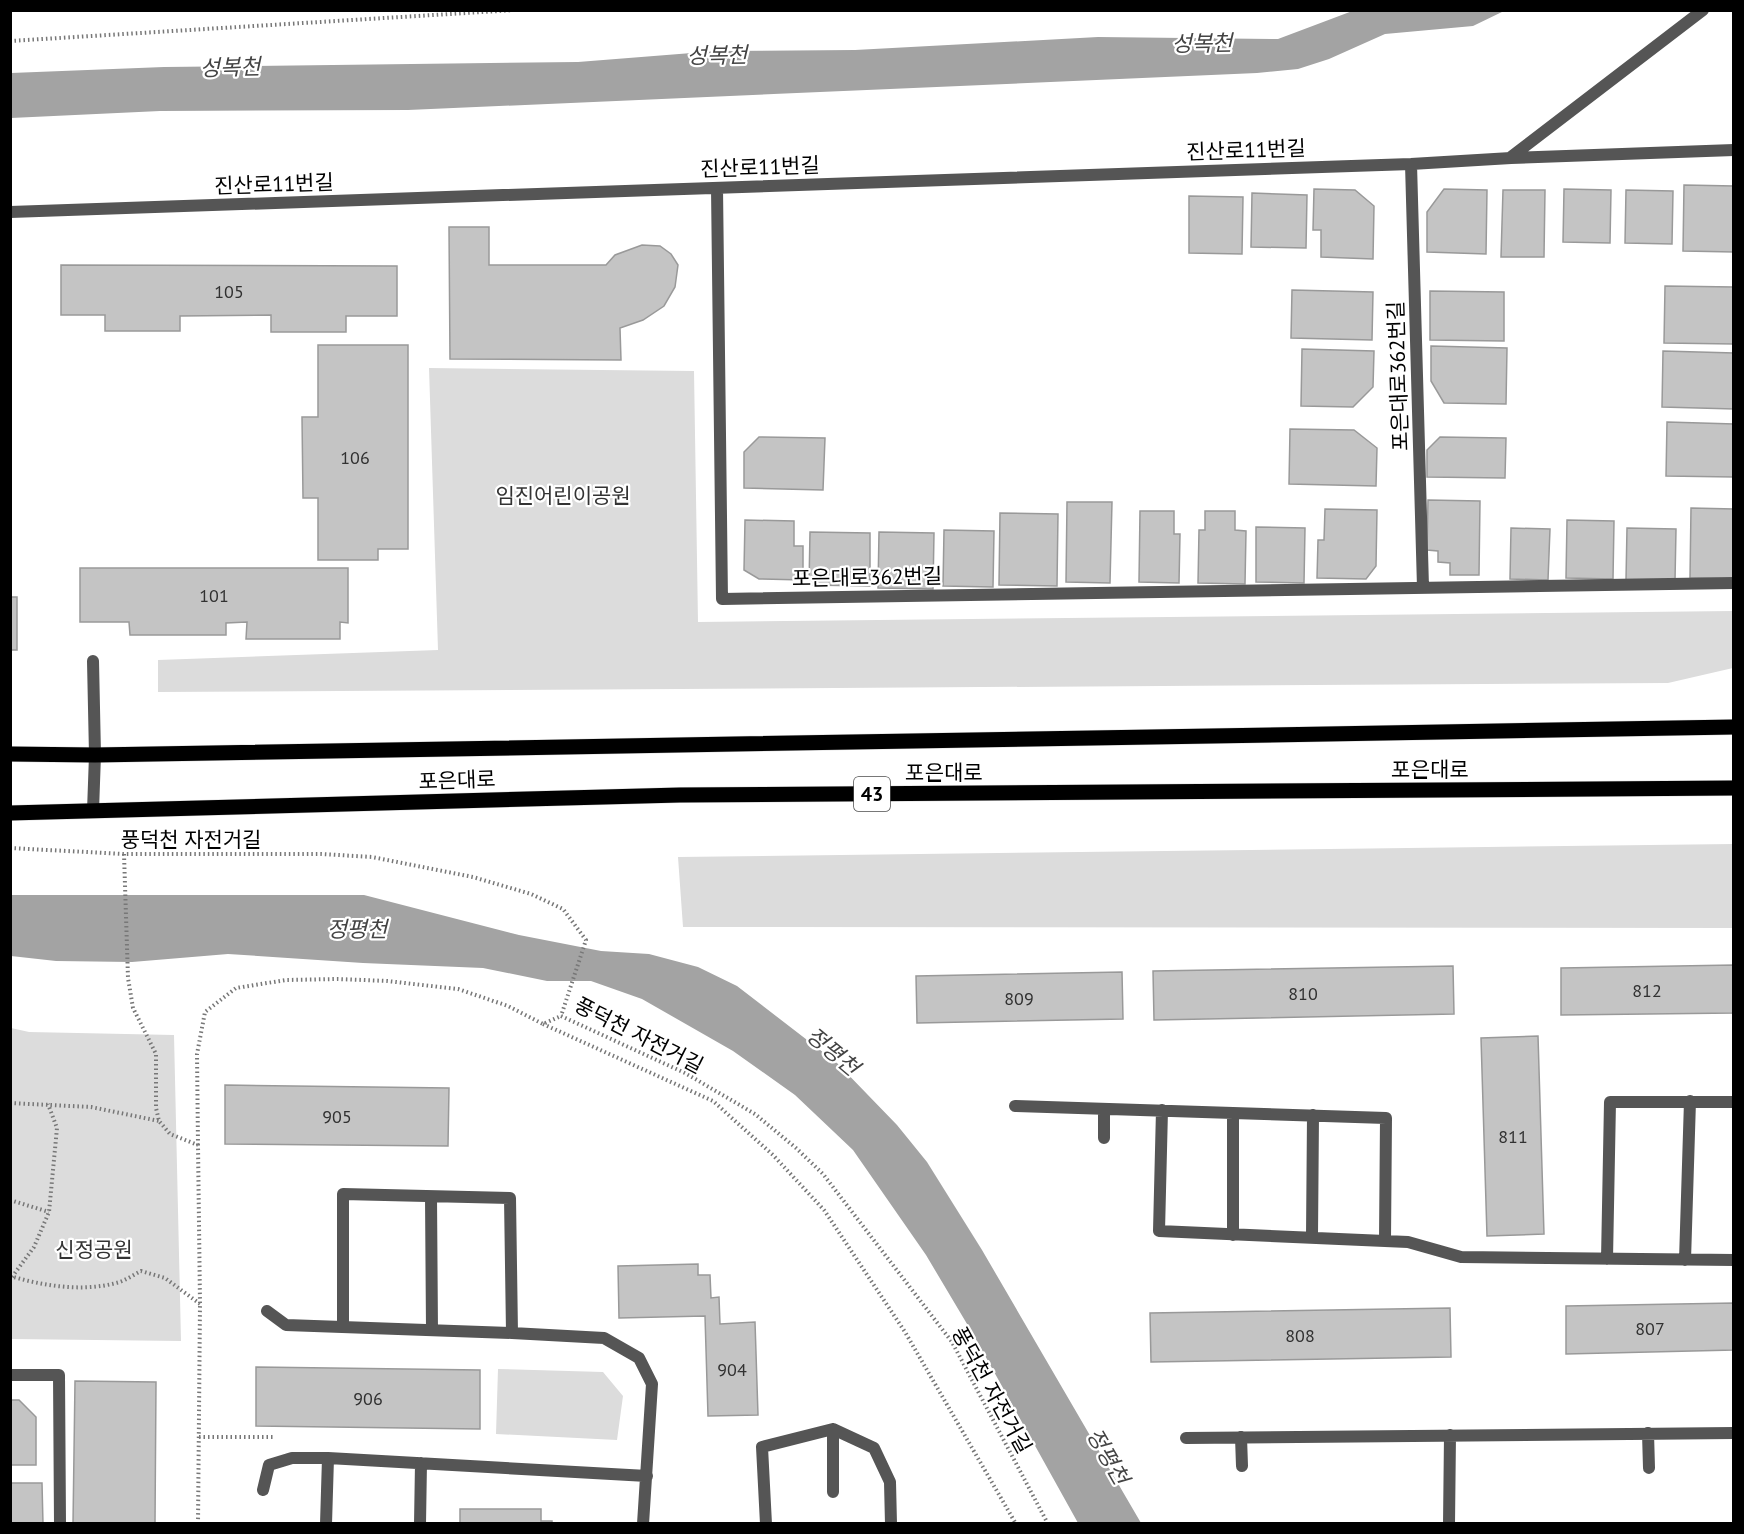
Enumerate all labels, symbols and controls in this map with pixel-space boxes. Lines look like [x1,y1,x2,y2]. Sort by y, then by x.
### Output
water label: 성복천 [1171,28,1235,58]
water label: 성복천 [686,40,750,70]
water label: 성복천 [199,52,264,82]
street label: 진산로11번길 [1186,134,1306,166]
street label: 진산로11번길 [700,151,820,183]
street label: 진산로11번길 [214,168,334,200]
house number: 105 [214,280,244,303]
street label: 포은대로362번길 [1382,300,1414,452]
house number: 106 [340,446,370,469]
park label: 임진어린이공원 [495,482,631,509]
street label: 포은대로362번길 [792,562,942,592]
house number: 101 [199,584,229,607]
street label: 포은대로 [1391,756,1469,783]
street label: 포은대로 [905,759,983,786]
street label: 포은대로 [418,765,496,795]
road number: 43 [854,777,890,811]
street label: 풍덕천 자전거길 [121,826,261,853]
water label: 정평천 [327,915,390,943]
house number: 812 [1632,979,1662,1002]
house number: 810 [1288,982,1318,1005]
house number: 809 [1004,987,1034,1010]
street label: 풍덕천 자전거길 [570,991,708,1079]
water label: 정평천 [801,1021,867,1083]
house number: 905 [322,1105,352,1128]
house number: 811 [1498,1125,1528,1148]
park label: 신정공원 [55,1236,133,1263]
house number: 807 [1635,1317,1665,1340]
street label: 풍덕천 자전거길 [946,1322,1038,1458]
house number: 808 [1285,1324,1315,1347]
house number: 904 [717,1358,747,1381]
house number: 906 [353,1387,383,1410]
water label: 정평천 [1081,1423,1137,1492]

